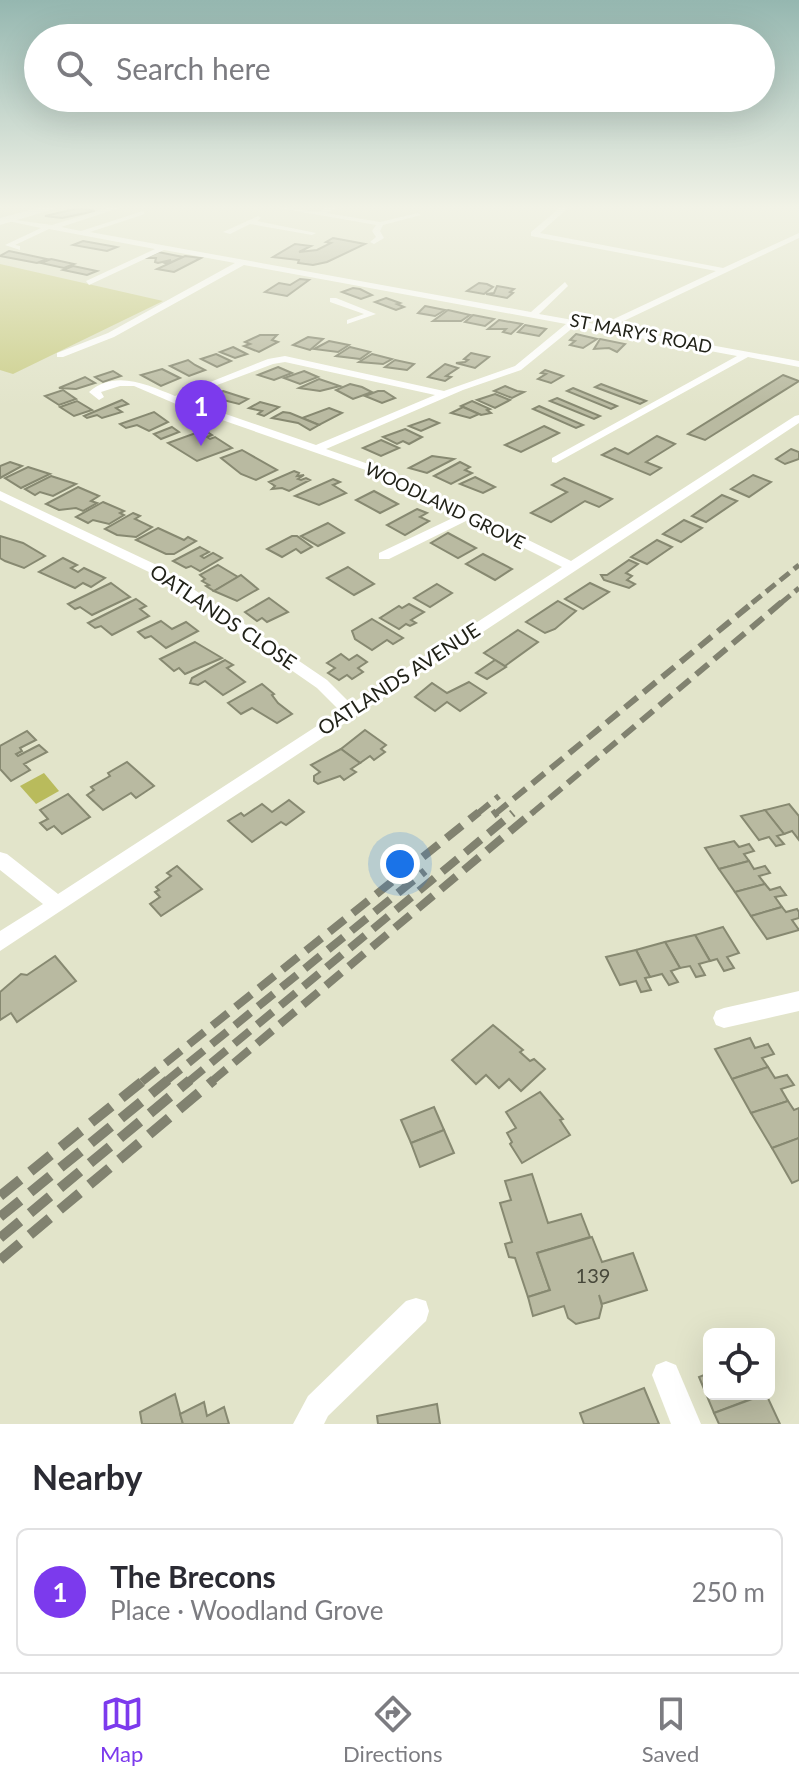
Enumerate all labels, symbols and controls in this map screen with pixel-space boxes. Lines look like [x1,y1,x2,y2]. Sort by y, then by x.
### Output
search box [24,24,775,112]
icon: search [52,46,96,90]
text: Search here [116,50,271,86]
street label: ST MARY'S ROAD [568,308,714,358]
pin: 1 [175,380,227,446]
street label: WOODLAND GROVE [362,457,529,553]
street label: OATLANDS CLOSE [146,558,301,674]
street label: OATLANDS AVENUE [313,617,484,739]
your location [380,844,420,884]
house number: 139 [576,1263,610,1287]
map controls [703,1328,775,1400]
button: locate [703,1328,775,1400]
text: Nearby [32,1456,143,1497]
text: The Brecons [110,1558,276,1594]
text: 1 [52,1576,68,1608]
text: 250 m [692,1576,765,1608]
text: Place · Woodland Grove [110,1594,383,1626]
tab: Map [100,1692,144,1767]
tab: Directions [343,1692,442,1767]
tab: Saved [642,1692,699,1767]

